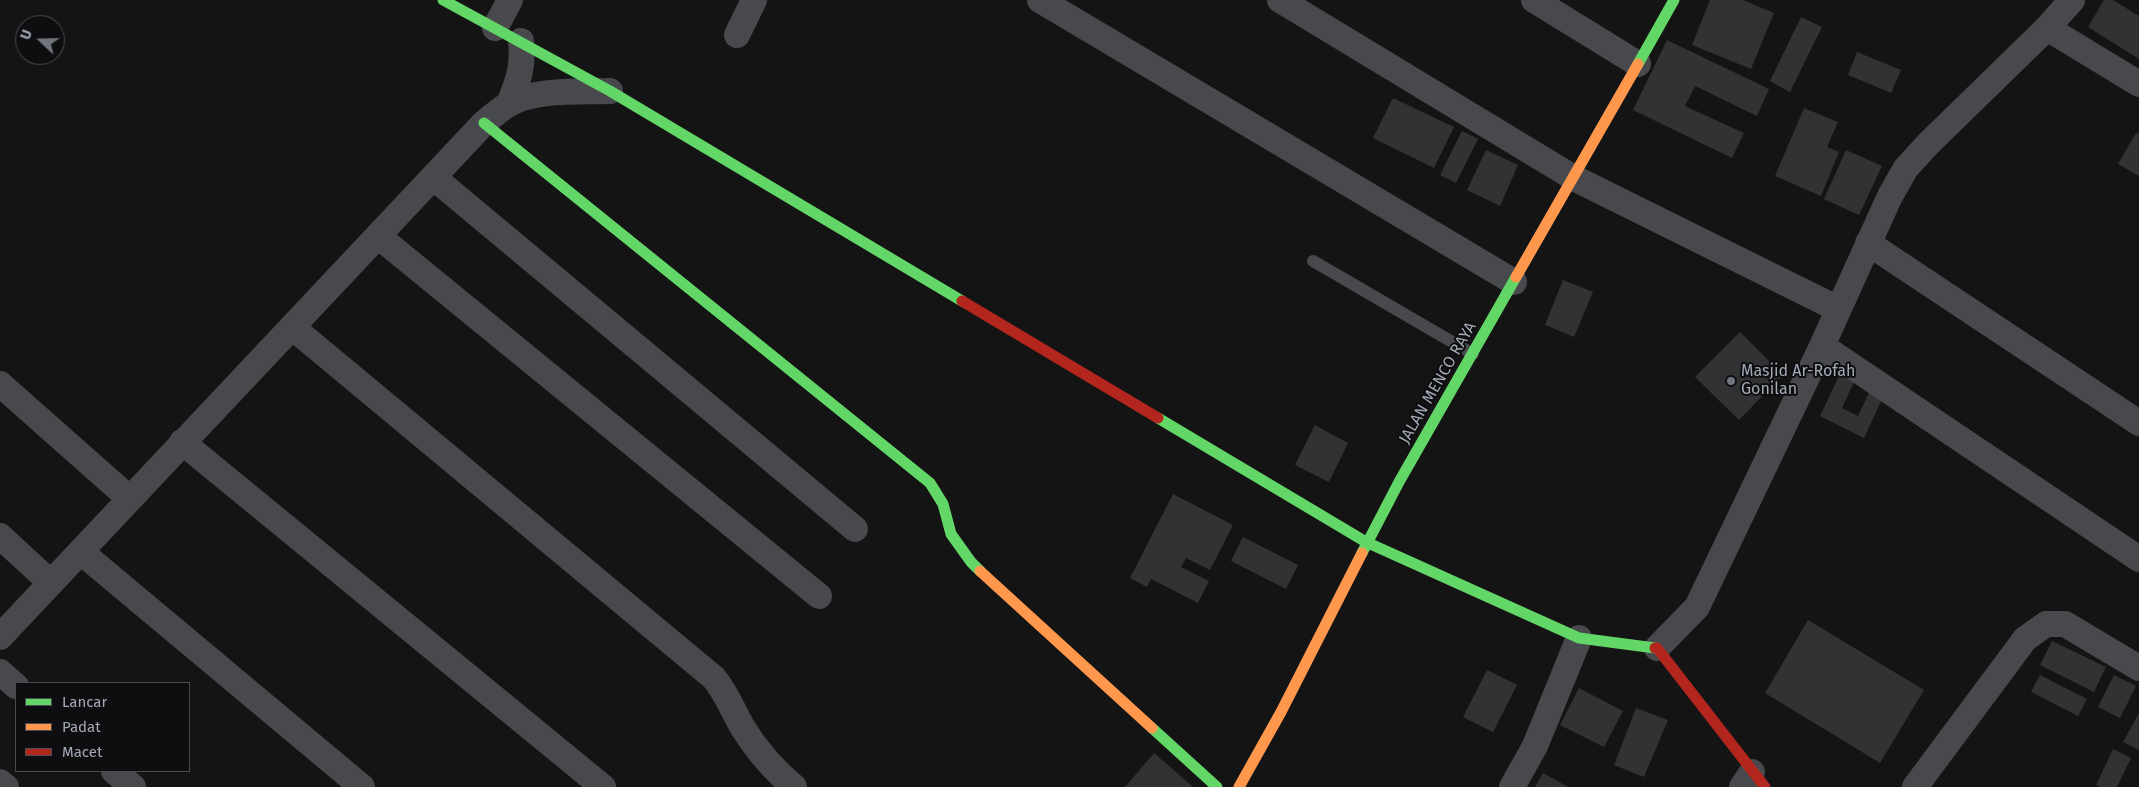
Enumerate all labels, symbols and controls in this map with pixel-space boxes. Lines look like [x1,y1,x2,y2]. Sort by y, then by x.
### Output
north arrow [15,15,65,65]
text: U [17,27,36,42]
street label: JALAN MENCO RAYA [1395,319,1481,447]
place label: Masjid Ar-Rofah Gonilan [1741,362,1855,400]
marker: Masjid Ar-Rofah Gonilan [1725,375,1737,387]
legend [15,682,190,772]
text: Lancar [62,693,107,711]
text: Padat [62,718,101,736]
text: Macet [62,743,102,761]

